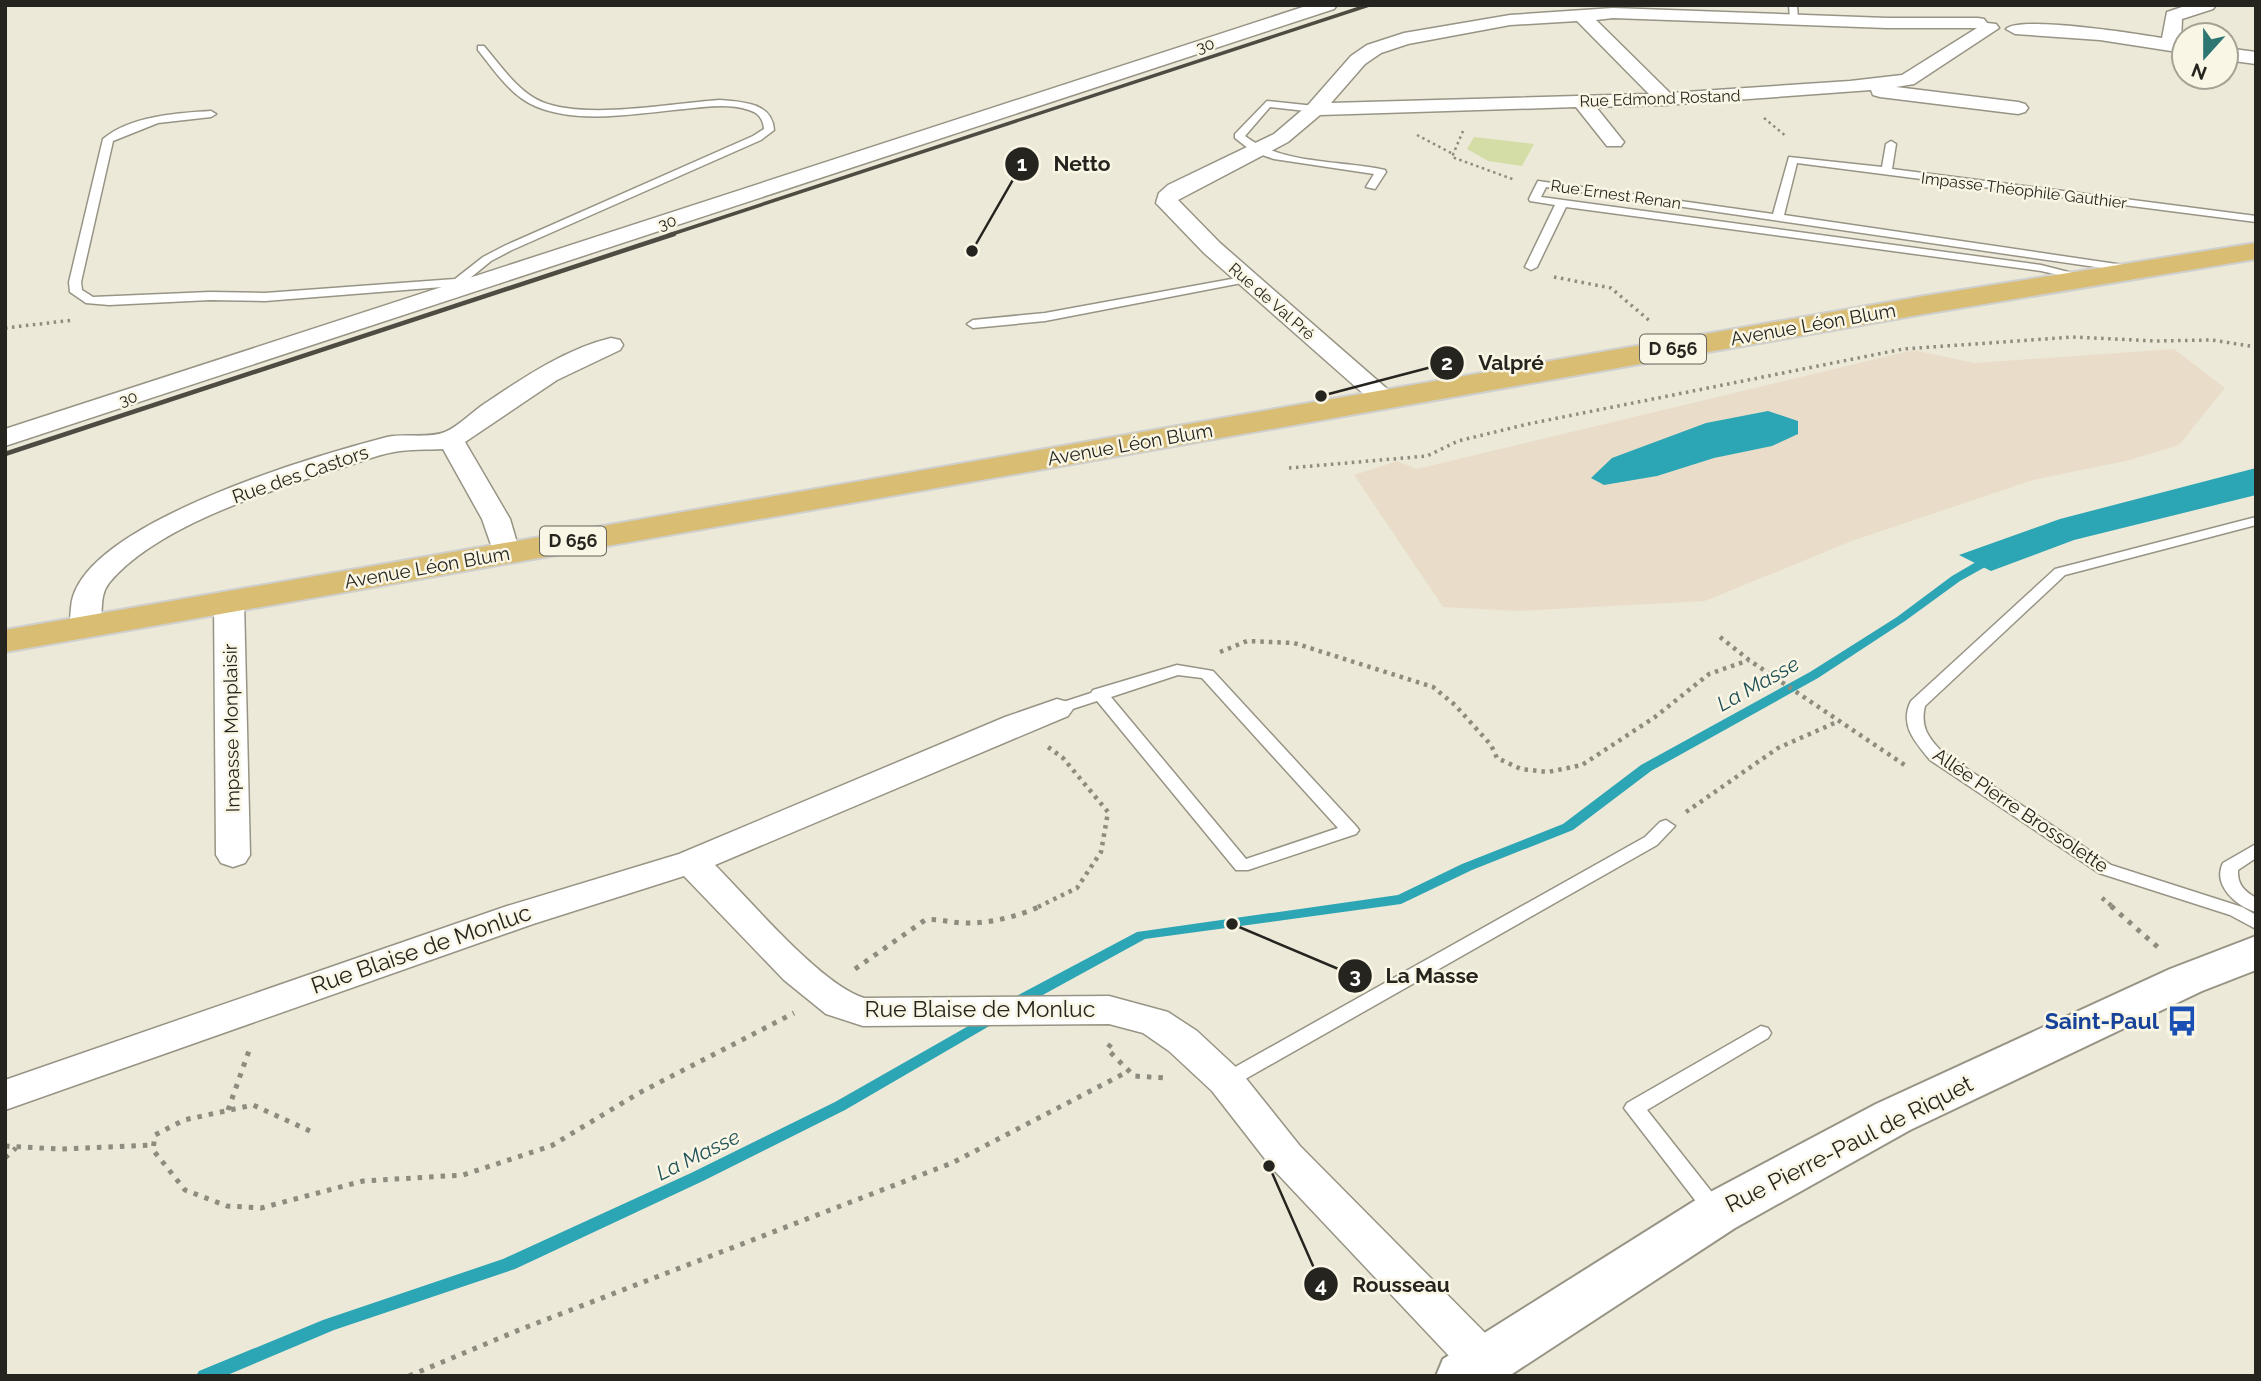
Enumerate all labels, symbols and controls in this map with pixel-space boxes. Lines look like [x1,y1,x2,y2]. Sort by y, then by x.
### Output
north arrow [2170,21,2240,91]
street label: 30 [1193,34,1217,57]
text: N [2188,59,2210,85]
street label: Rue Edmond Rostand [1579,86,1741,111]
callout: Netto [1004,143,1124,185]
text: 1 [1017,151,1027,176]
text: Netto [1054,151,1111,176]
street label: Impasse Théophile Gauthier [1920,168,2128,213]
street label: Rue Ernest Renan [1550,176,1682,213]
street label: 30 [655,211,679,234]
street label: Rue de Val Pré [1225,259,1319,344]
street label: Avenue Léon Blum [1729,299,1897,349]
road number: D 656 [1640,334,1706,363]
callout: Valpré [1429,342,1558,384]
text: 2 [1441,350,1453,375]
text: Valpré [1478,350,1544,375]
street label: 30 [116,387,140,410]
street label: Avenue Léon Blum [1046,419,1214,469]
street label: Rue des Castors [229,440,371,508]
road number: D 656 [540,526,606,556]
street label: Avenue Léon Blum [343,542,511,592]
street label: Impasse Monplaisir [219,643,243,813]
water label: La Masse [1712,651,1803,716]
street label: Allée Pierre Brossolette [1929,743,2113,877]
street label: Rue Blaise de Monluc [307,898,534,999]
callout: La Masse [1337,955,1493,997]
text: 3 [1349,963,1361,988]
text: La Masse [1386,963,1479,988]
street label: Rue Blaise de Monluc [865,995,1095,1022]
bus stop icon: Saint-Paul [2165,1004,2199,1038]
place label: Saint-Paul [2045,1007,2160,1034]
street label: Rue Pierre-Paul de Riquet [1721,1069,1977,1218]
water label: La Masse [652,1124,744,1185]
callout: Rousseau [1304,1263,1464,1305]
text: 4 [1315,1272,1327,1297]
text: Rousseau [1352,1272,1450,1297]

